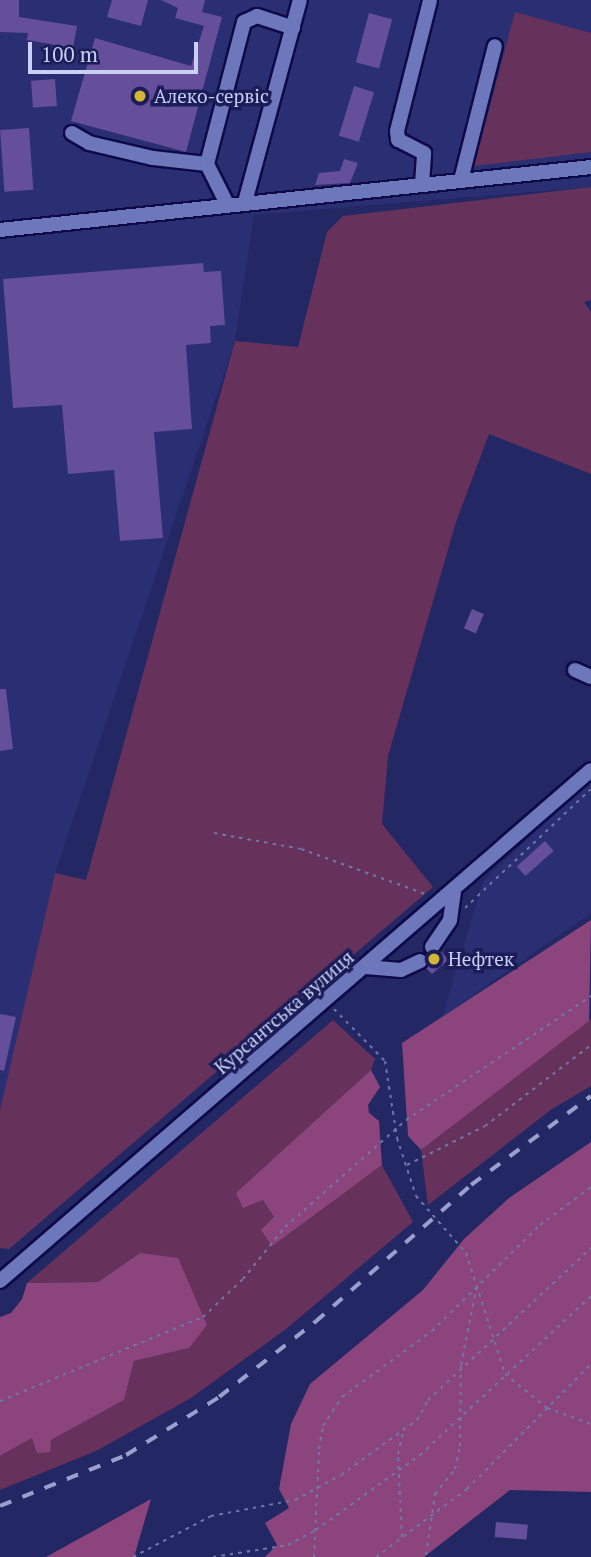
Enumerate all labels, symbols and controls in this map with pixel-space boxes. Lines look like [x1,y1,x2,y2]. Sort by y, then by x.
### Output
scale bar [32,28,201,72]
text: 100 m [41,40,98,68]
place label: Алеко-сервіс [154,85,269,107]
marker: Алеко-сервіс [132,88,148,104]
street label: Курсантська вулиця [210,945,358,1079]
place label: Нефтек [448,948,514,970]
marker: Нефтек [426,951,442,967]

